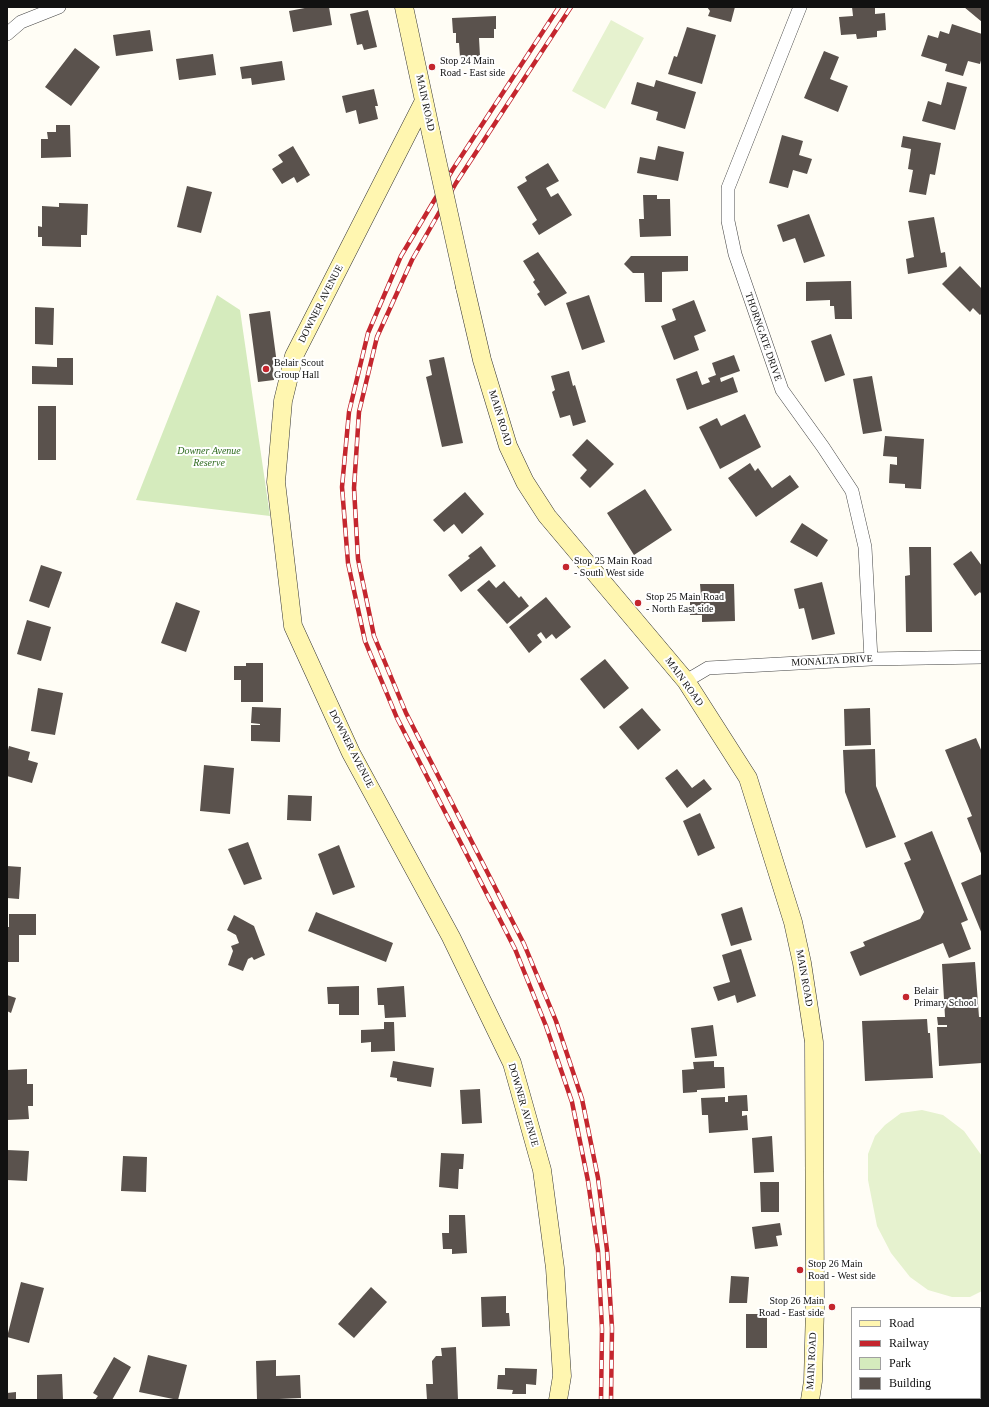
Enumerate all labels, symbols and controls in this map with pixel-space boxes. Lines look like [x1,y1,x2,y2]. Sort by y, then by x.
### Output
place label: Stop 24 Main Road - East side [440,55,505,78]
marker: Stop 24 Main Road - East side [427,62,437,72]
street label: MAIN ROAD [413,74,437,132]
street label: DOWNER AVENUE [296,263,346,345]
street label: THORNGATE DRIVE [742,291,784,383]
place label: Belair Scout Group Hall [274,357,324,380]
marker: Belair Scout Group Hall [261,364,271,374]
street label: MAIN ROAD [486,389,514,447]
park label: Downer Avenue Reserve [177,445,241,468]
place label: Stop 25 Main Road - South West side [574,555,652,578]
marker: Stop 25 Main Road - South West side [561,562,571,572]
place label: Stop 25 Main Road - North East side [646,591,724,614]
marker: Stop 25 Main Road - North East side [633,598,643,608]
street label: MONALTA DRIVE [791,653,873,669]
street label: MAIN ROAD [662,655,706,709]
street label: DOWNER AVENUE [326,708,376,790]
street label: MAIN ROAD [793,949,815,1007]
place label: Belair Primary School [914,985,976,1008]
marker: Belair Primary School [901,992,911,1002]
street label: DOWNER AVENUE [505,1062,541,1148]
place label: Stop 26 Main Road - West side [808,1258,876,1282]
marker: Stop 26 Main Road - West side [795,1265,805,1275]
place label: Stop 26 Main Road - East side [759,1295,824,1318]
marker: Stop 26 Main Road - East side [827,1302,837,1312]
legend [851,1307,981,1399]
text: Road [889,1316,914,1330]
street label: MAIN ROAD [805,1332,819,1390]
text: Railway [889,1336,929,1350]
text: Park [889,1356,911,1370]
text: Building [889,1376,931,1390]

